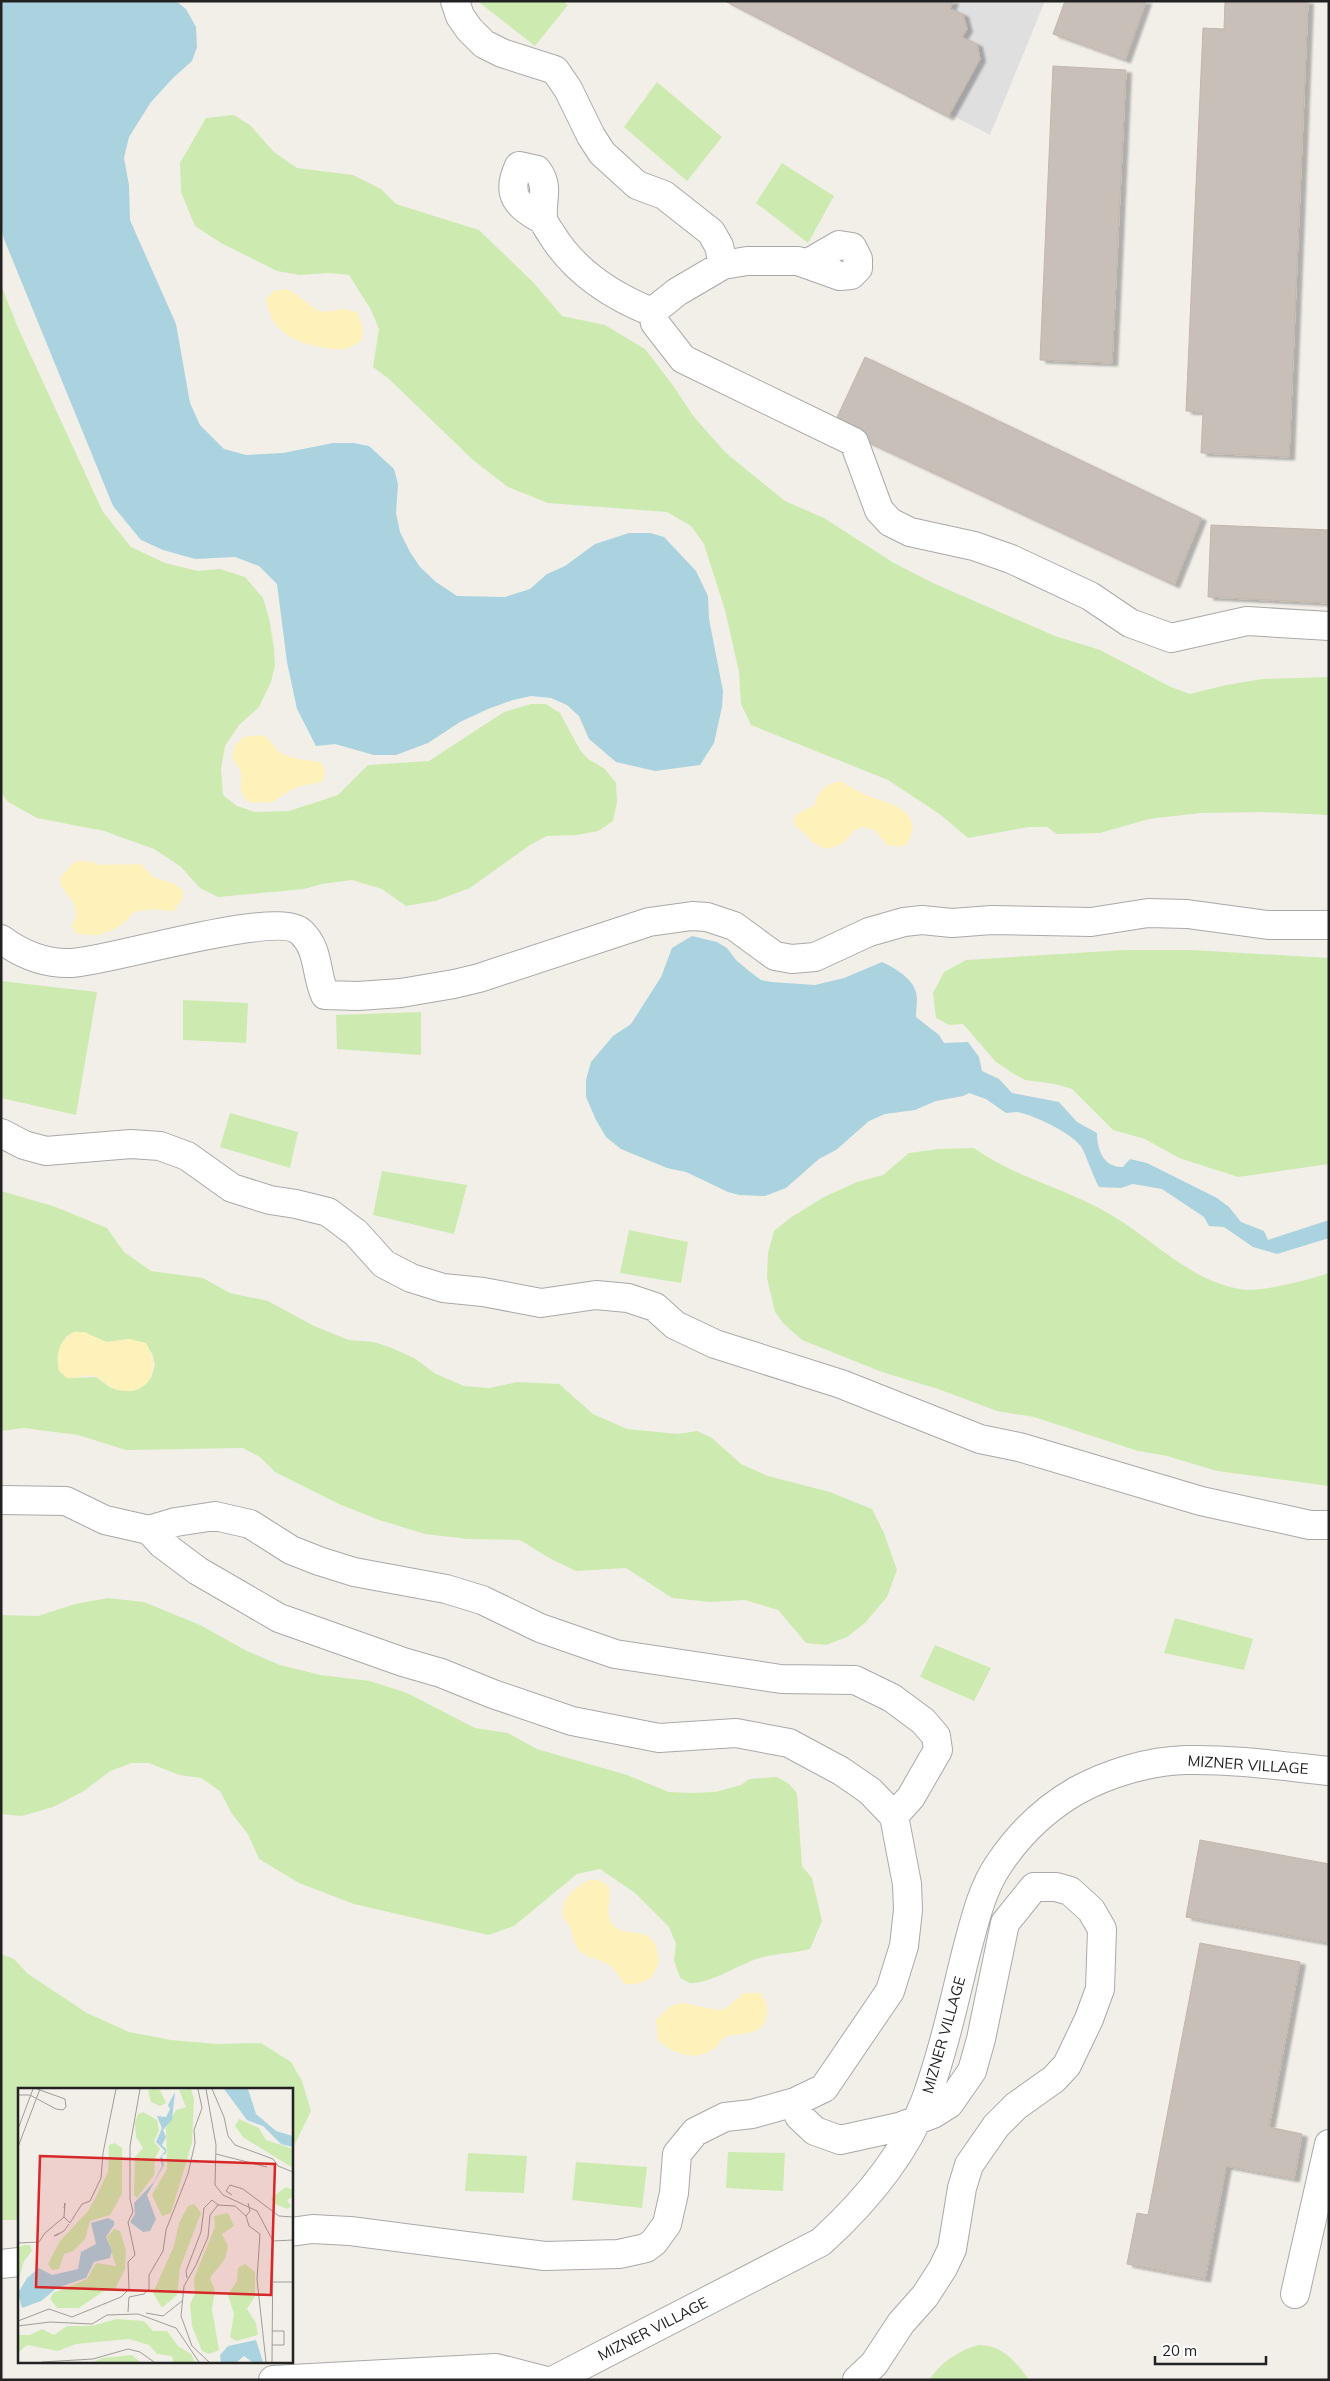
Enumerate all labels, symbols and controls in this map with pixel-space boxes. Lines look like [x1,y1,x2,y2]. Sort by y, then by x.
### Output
street label: MIZNER VILLAGE [1187,1751,1309,1778]
street label: MIZNER VILLAGE [918,1974,969,2096]
inset map [18,2088,292,2364]
street label: MIZNER VILLAGE [595,2293,711,2364]
scale bar [1155,2334,1266,2366]
text: 20 m [1162,2341,1197,2360]

